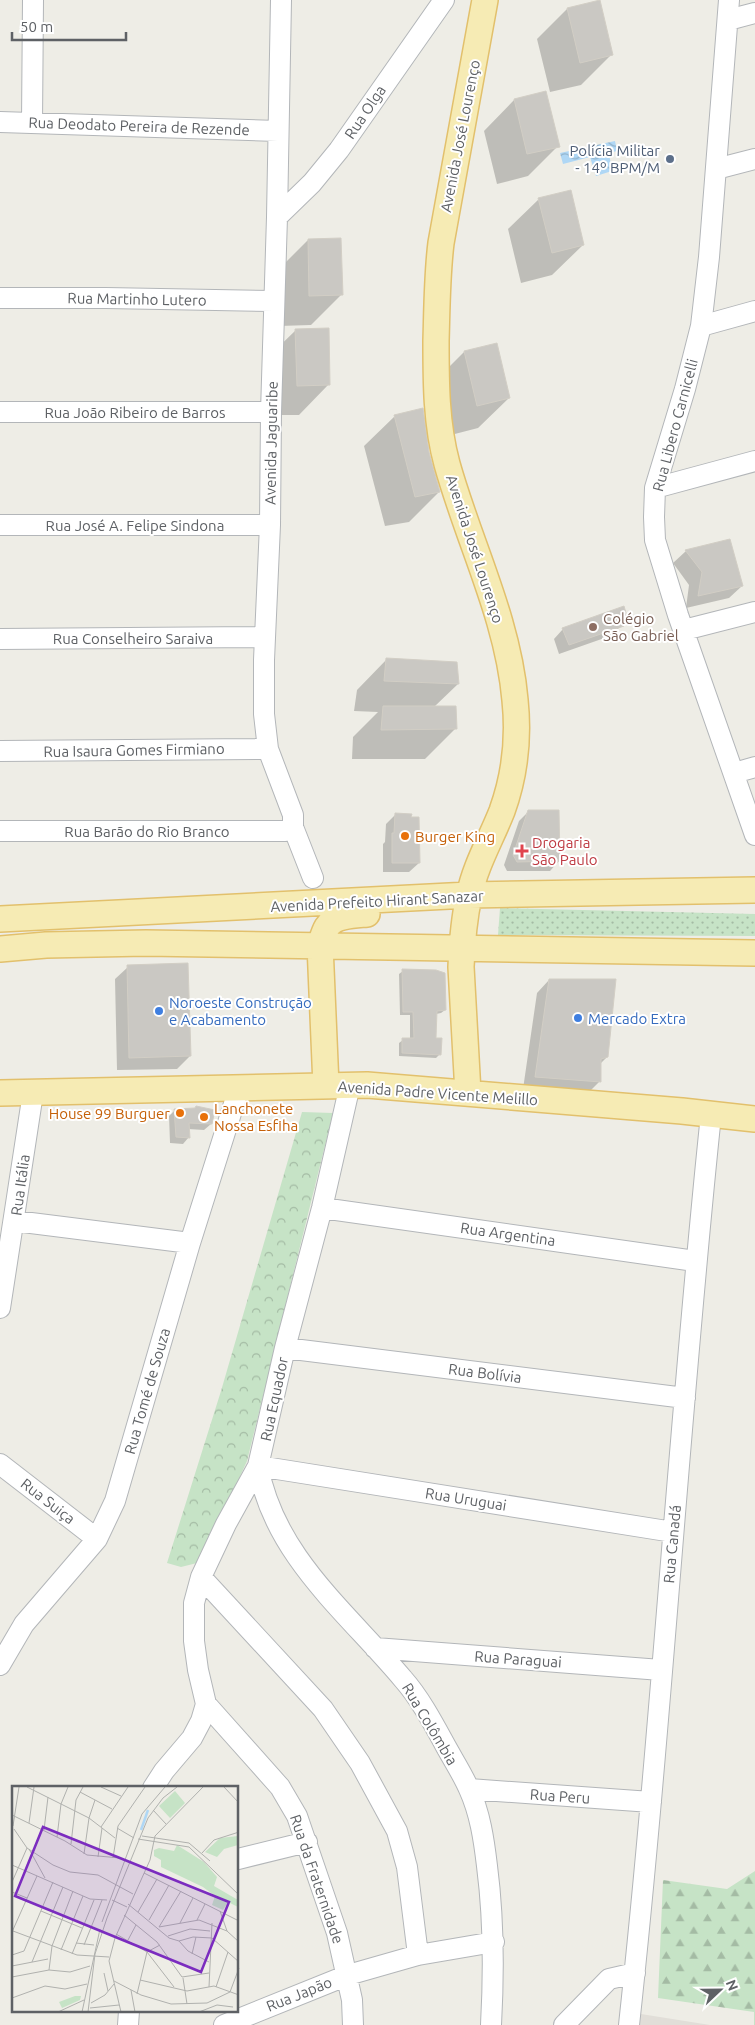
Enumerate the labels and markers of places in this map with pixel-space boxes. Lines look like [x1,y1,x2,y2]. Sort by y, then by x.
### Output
place label: Polícia Militar - 14º BPM/M [570,142,660,176]
marker: Polícia Militar - 14º BPM/M [664,153,676,165]
place label: Colégio São Gabriel [603,610,679,644]
marker: Colégio São Gabriel [587,621,599,633]
place label: Burger King [415,828,495,845]
marker: Burger King [399,830,411,842]
place label: Drogaria São Paulo [532,834,598,868]
marker: Drogaria São Paulo [516,845,528,857]
place label: Noroeste Construção e Acabamento [169,994,312,1028]
marker: Noroeste Construção e Acabamento [153,1005,165,1017]
place label: Mercado Extra [588,1010,686,1027]
marker: Mercado Extra [572,1012,584,1024]
place label: Lanchonete Nossa Esfiha [214,1100,298,1134]
place label: House 99 Burguer [49,1105,170,1122]
marker: House 99 Burguer [174,1107,186,1119]
marker: Lanchonete Nossa Esfiha [198,1111,210,1123]

